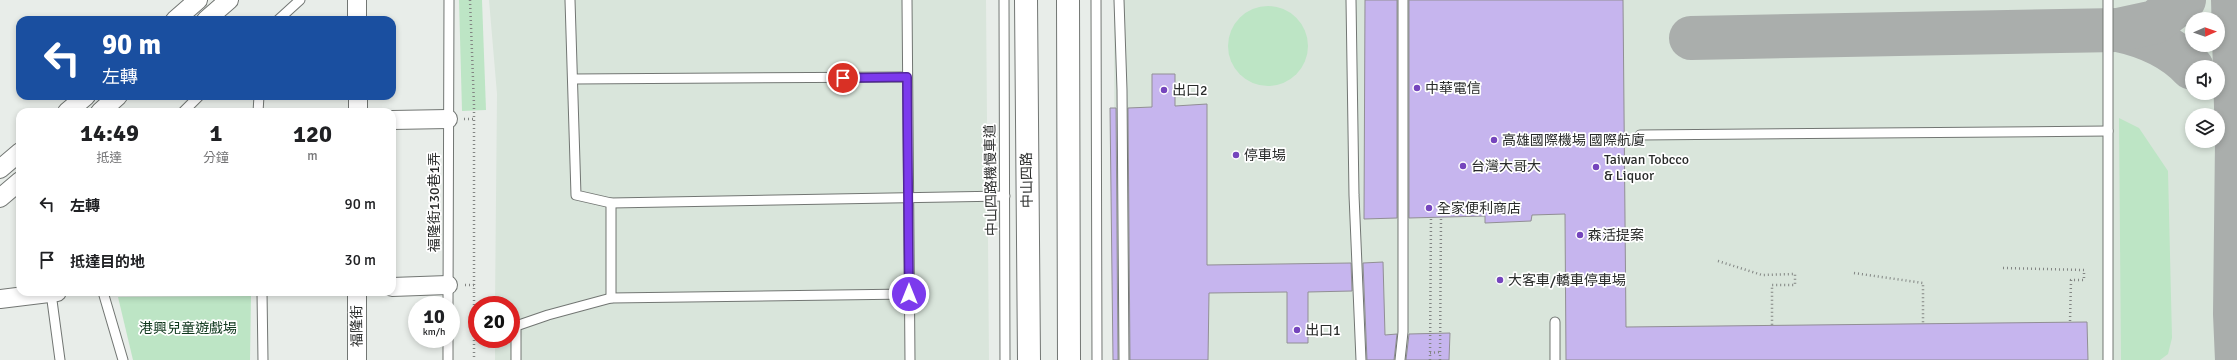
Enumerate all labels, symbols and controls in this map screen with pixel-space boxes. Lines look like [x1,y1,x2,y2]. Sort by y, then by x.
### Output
north arrow [2185,12,2225,52]
map controls [2185,12,2225,148]
text: 90 m [102,28,161,62]
icon: left [36,32,88,84]
button: sound [2185,60,2225,100]
pin [826,61,860,95]
text: 左轉 [102,66,138,88]
icon: arrive [832,67,854,89]
place label: 中華電信 [1425,80,1481,97]
place label: 出口2 [1172,82,1208,99]
marker: 中華電信 [1412,83,1422,93]
marker: 出口2 [1159,85,1169,95]
button: layers [2185,108,2225,148]
text: 14:49 [80,118,139,148]
text: 1 [210,118,222,148]
text: 120 [293,119,332,149]
street label: 中山四路機慢車道 [982,124,1000,236]
place label: 高雄國際機場 國際航廈 [1502,132,1645,149]
marker: 高雄國際機場 國際航廈 [1489,135,1499,145]
place label: 停車場 [1244,147,1286,164]
text: m [307,148,318,164]
text: 抵達 [96,150,123,166]
text: 分鐘 [203,150,229,166]
marker: 停車場 [1231,150,1241,160]
place label: Taiwan Tobcco & Liquor [1604,151,1689,184]
street label: 福隆街130巷1弄 [426,152,443,252]
street label: 中山四路 [1018,152,1036,208]
place label: 台灣大哥大 [1471,158,1541,175]
marker: 台灣大哥大 [1458,161,1468,171]
marker: Taiwan Tobcco & Liquor [1591,162,1601,172]
icon: left [36,193,58,215]
text: 90 m [345,195,376,213]
text: 左轉 [70,197,100,215]
place label: 全家便利商店 [1437,200,1521,217]
marker: 全家便利商店 [1424,203,1434,213]
place label: 森活提案 [1588,227,1644,244]
marker: 森活提案 [1575,230,1585,240]
icon: arrive [36,249,58,271]
text: 30 m [345,251,376,269]
text: 抵達目的地 [70,253,145,271]
place label: 大客車/轎車停車場 [1508,272,1626,289]
position arrow [888,273,930,315]
marker: 大客車/轎車停車場 [1495,275,1505,285]
speed limit sign: 20 [468,296,520,348]
text: 10 [423,304,445,329]
street label: 福隆街 [348,305,366,347]
park label: 港興兒童遊戲場 [139,320,237,337]
place label: 出口1 [1305,322,1341,339]
marker: 出口1 [1292,325,1302,335]
text: km/h [423,326,445,338]

